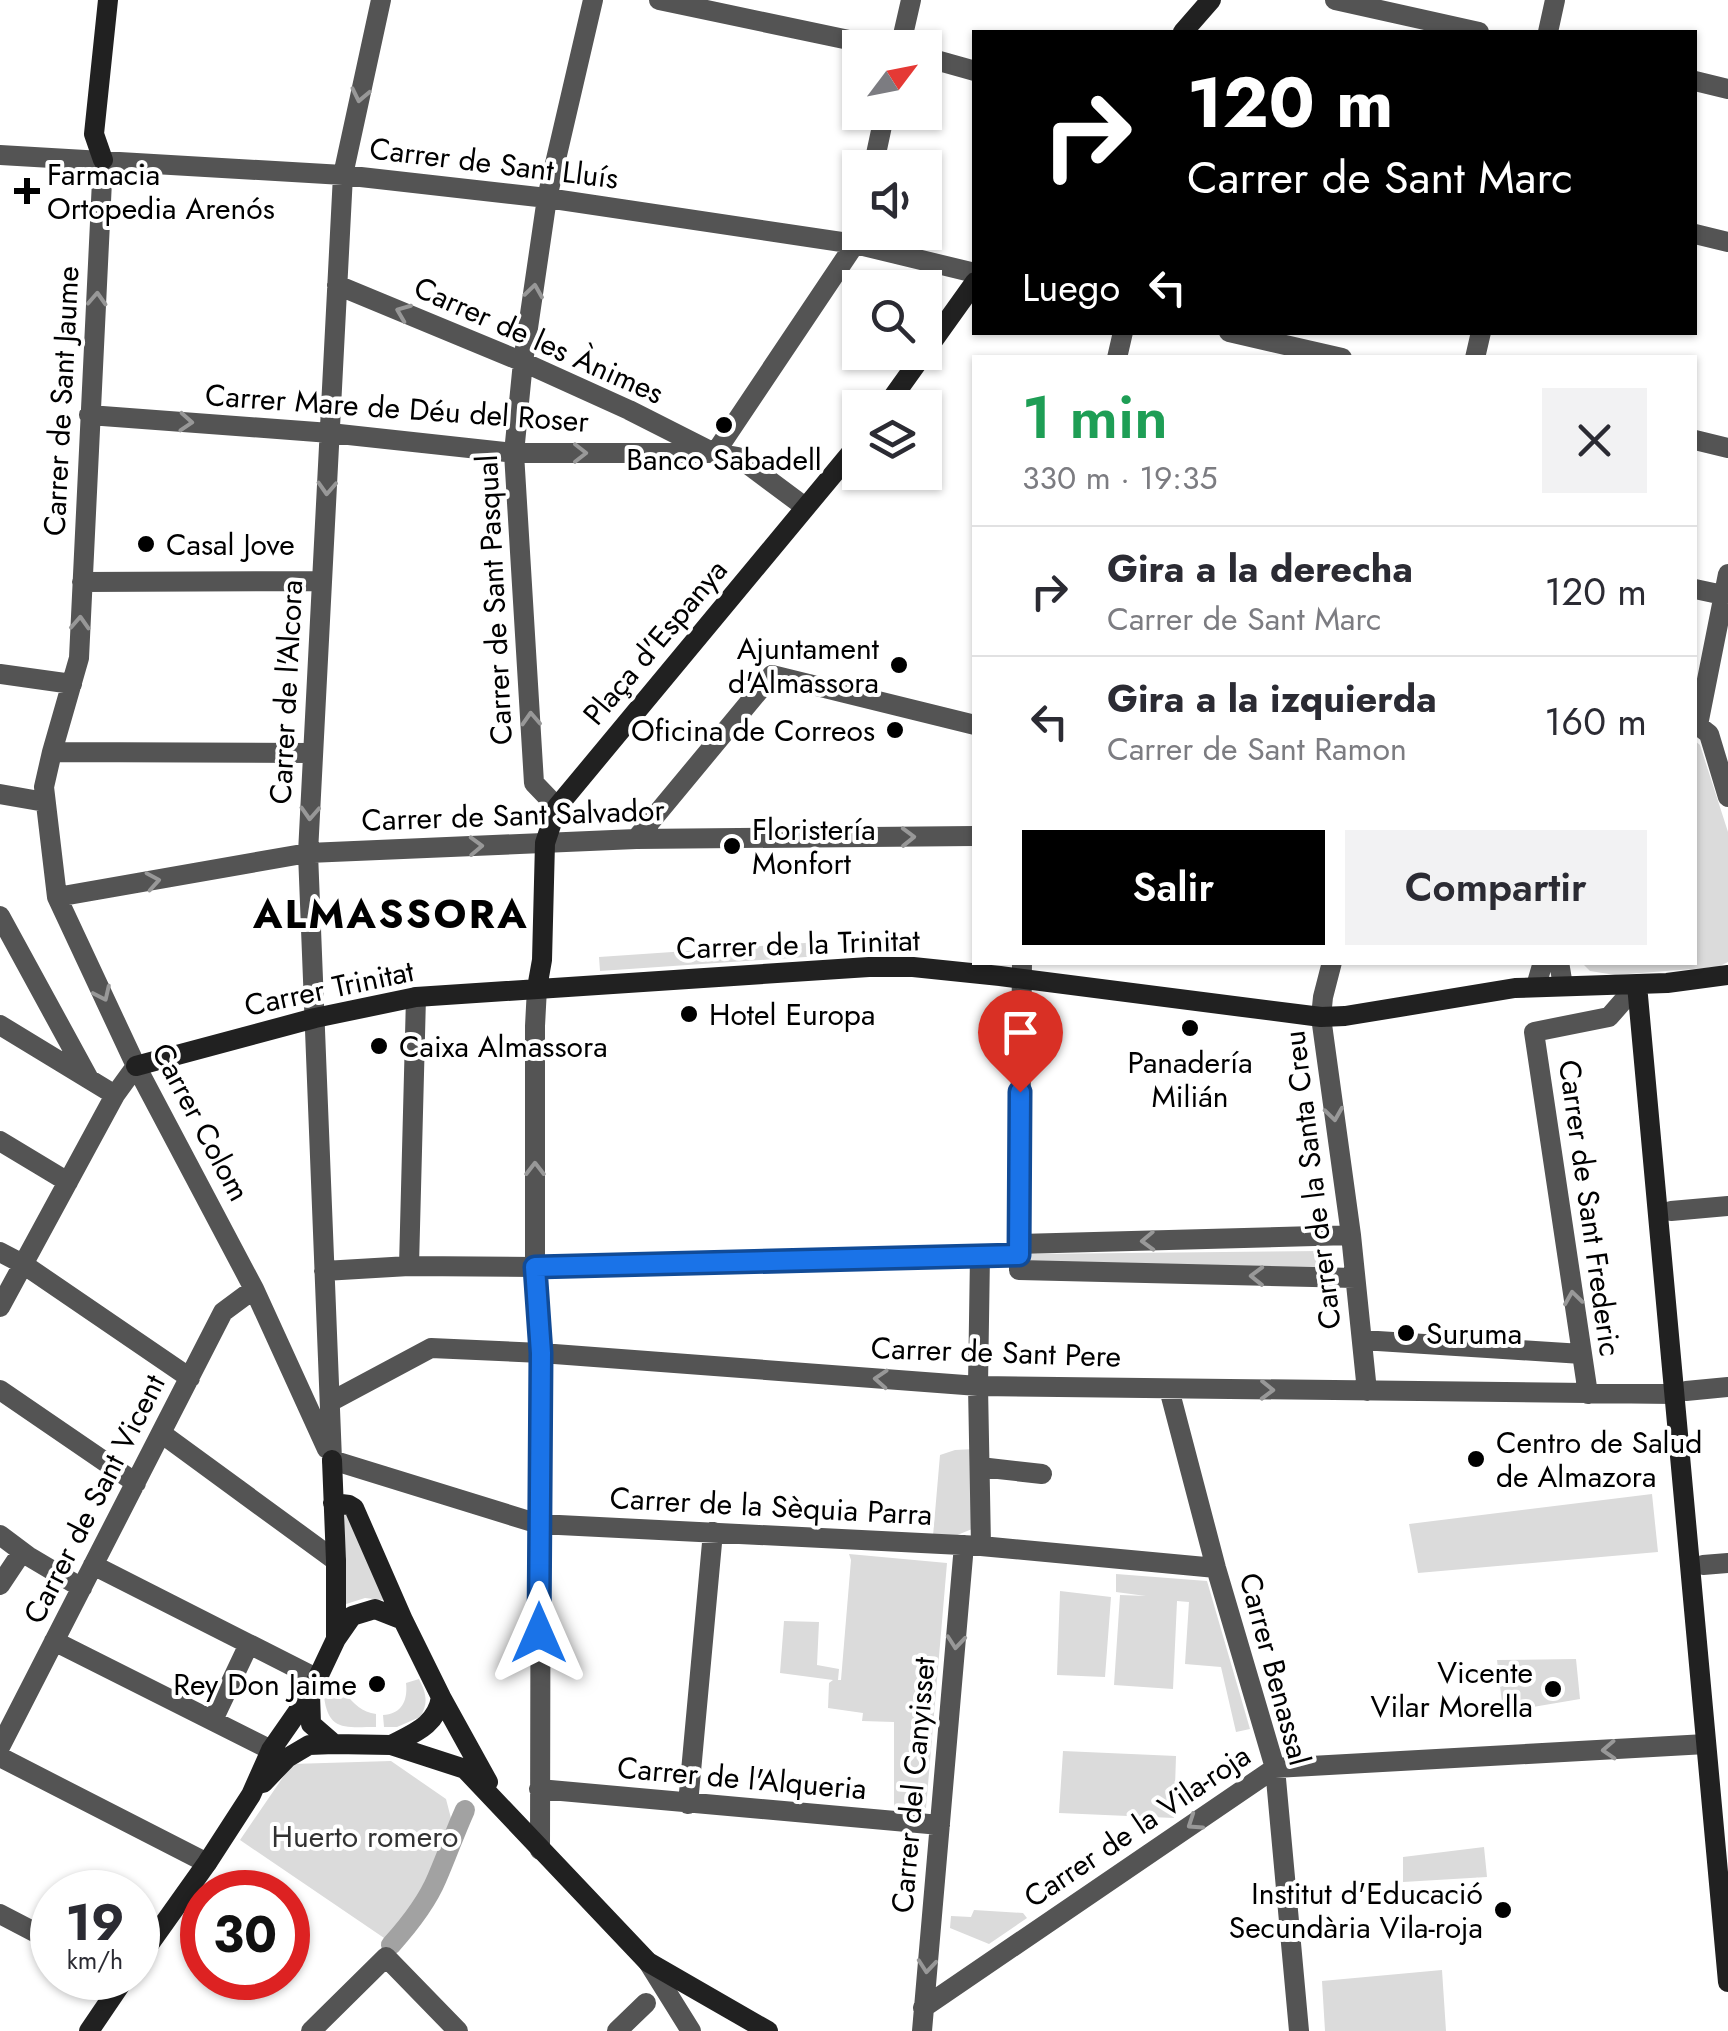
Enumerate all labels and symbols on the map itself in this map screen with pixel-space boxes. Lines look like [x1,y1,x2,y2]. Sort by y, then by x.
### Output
north arrow [842,30,942,130]
one-way arrow [351,86,372,103]
street label: Carrer de Sant Lluís [367,126,621,200]
place label: Farmacia Ortopedia Arenós [47,153,275,230]
marker: Farmacia Ortopedia Arenós [16,180,38,202]
street label: Carrer de Sant Jaume [32,265,90,537]
street label: Carrer de les Ànimes [407,266,671,414]
one-way arrow [522,283,543,299]
one-way arrow [86,290,107,306]
one-way arrow [395,304,413,324]
street label: Carrer Mare de Déu del Roser [204,373,591,443]
one-way arrow [179,411,195,433]
marker: Banco Sabadell [713,414,735,436]
place label: Banco Sabadell [626,438,822,481]
one-way arrow [572,442,588,464]
street label: Carrer de Sant Pasqual [465,454,523,746]
one-way arrow [317,480,338,496]
place label: Casal Jove [166,523,295,566]
marker: Casal Jove [135,533,157,555]
street label: Plaça d'Espanya [573,550,737,734]
street label: Carrer de l'Alcora [259,579,313,805]
one-way arrow [69,615,90,631]
place label: Ajuntament d'Almassora [728,627,880,704]
marker: Ajuntament d'Almassora [888,654,910,676]
place label: Oficina de Correos [631,709,875,752]
one-way arrow [520,711,542,727]
marker: Oficina de Correos [884,719,906,741]
street label: Carrer de Sant Salvador [361,788,666,842]
one-way arrow [300,805,321,821]
place label: Floristería Monfort [752,808,876,885]
one-way arrow [902,826,917,848]
marker: Floristería Monfort [721,835,743,857]
one-way arrow [468,836,484,857]
one-way arrow [145,871,162,892]
district label: ALMASSORA [252,885,529,943]
street label: Carrer de la Trinitat [675,918,921,970]
street label: Carrer Trinitat [240,949,418,1027]
one-way arrow [90,984,110,1002]
pin [978,990,1063,1093]
place label: Hotel Europa [709,993,875,1036]
marker: Hotel Europa [678,1003,700,1025]
marker: Panadería Milián [1179,1017,1201,1039]
place label: Caixa Almassora [399,1025,608,1068]
street label: Carrer de la Santa Creu [1272,1028,1352,1332]
street label: Carrer Colom [141,1035,261,1209]
marker: Caixa Almassora [368,1035,390,1057]
place label: Panadería Milián [1127,1041,1253,1118]
street label: Carrer de Sant Frederic [1548,1057,1632,1359]
one-way arrow [1323,1106,1344,1122]
one-way arrow [524,1161,546,1176]
one-way arrow [1140,1230,1156,1251]
one-way arrow [1249,1265,1265,1286]
one-way arrow [1564,1289,1585,1306]
place label: Suruma [1426,1312,1522,1355]
marker: Suruma [1395,1322,1417,1344]
street label: Carrer de Sant Pere [870,1326,1122,1378]
street label: Carrer de Sant Vicent [13,1366,176,1631]
one-way arrow [872,1368,888,1390]
one-way arrow [1260,1379,1275,1401]
place label: Centro de Salud de Almazora [1496,1421,1702,1498]
marker: Centro de Salud de Almazora [1465,1448,1487,1470]
street label: Carrer de la Sèquia Parra [609,1476,933,1536]
street label: Carrer Benassal [1229,1568,1321,1770]
position arrow [487,1581,591,1685]
one-way arrow [945,1635,967,1651]
place label: Vicente Vilar Morella [1371,1651,1533,1728]
street label: Carrer del Canyisset [880,1654,946,1915]
place label: Rey Don Jaime [173,1663,357,1706]
marker: Rey Don Jaime [366,1673,388,1695]
marker: Vicente Vilar Morella [1542,1678,1564,1700]
street label: Carrer de la Vila-roja [1015,1734,1259,1918]
one-way arrow [1600,1739,1616,1760]
street label: Carrer de l'Alqueria [616,1746,868,1810]
one-way arrow [1187,1811,1205,1829]
park label: Huerto romero [272,1815,458,1858]
speed limit sign: 30 [180,1870,310,2000]
place label: Institut d'Educació Secundària Vila-roja [1229,1872,1483,1949]
marker: Institut d'Educació Secundària Vila-roja [1492,1899,1514,1921]
one-way arrow [917,1959,938,1975]

